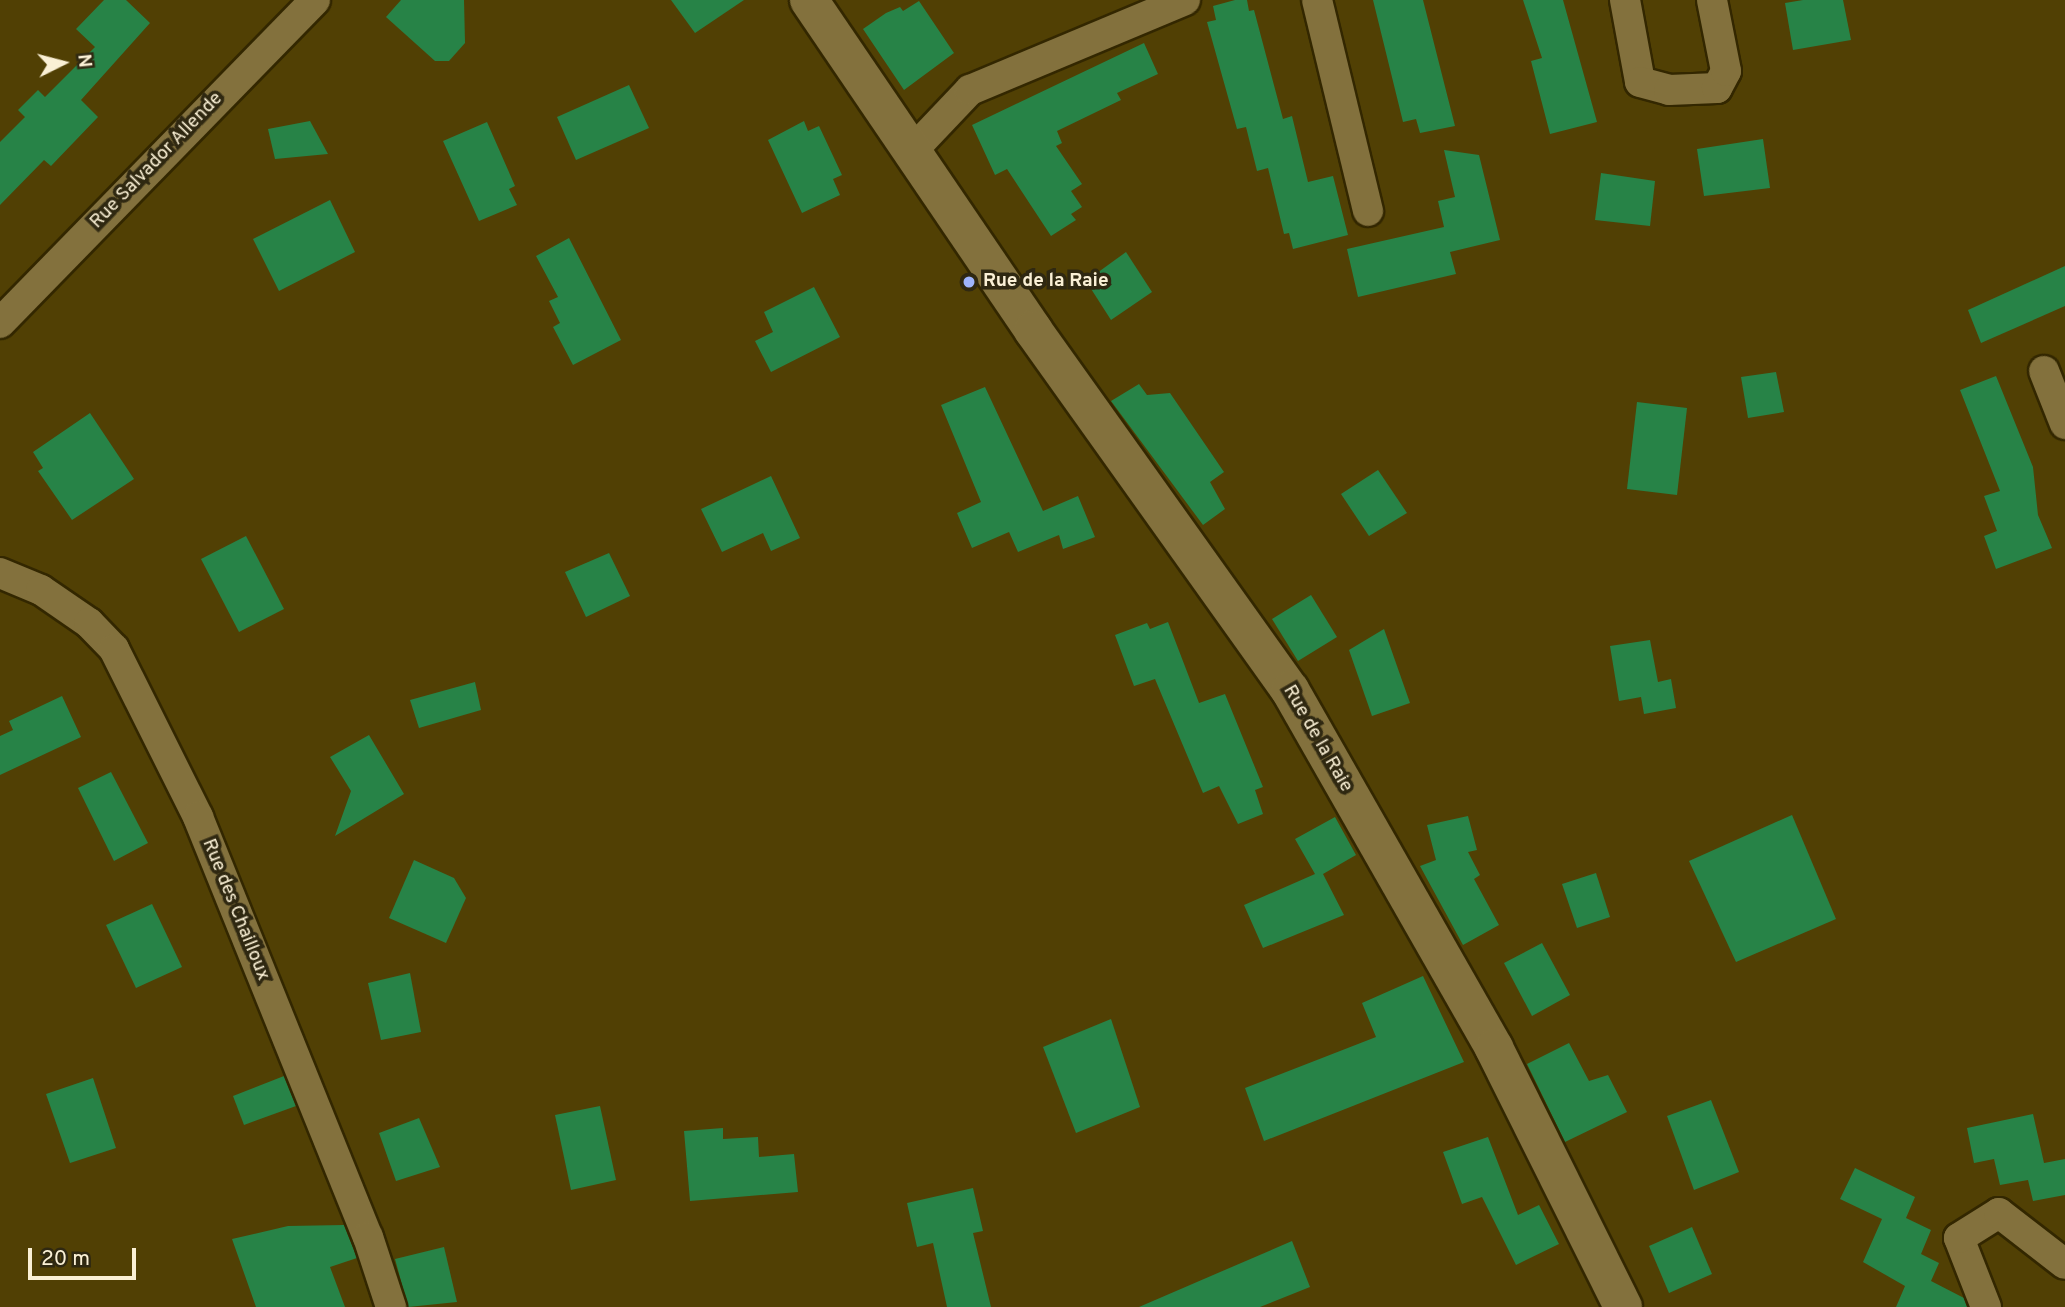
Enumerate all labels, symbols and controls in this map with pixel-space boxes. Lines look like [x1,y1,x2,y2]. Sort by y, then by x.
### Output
north arrow [28,28,98,98]
text: N [71,53,97,69]
street label: Rue Salvador Allende [86,88,228,234]
place label: Rue de la Raie [983,271,1109,293]
marker: Rue de la Raie [961,274,977,290]
street label: Rue de la Raie [1277,681,1357,797]
street label: Rue des Chailloux [196,836,274,984]
scale bar [32,1234,140,1278]
text: 20 m [41,1246,90,1273]

